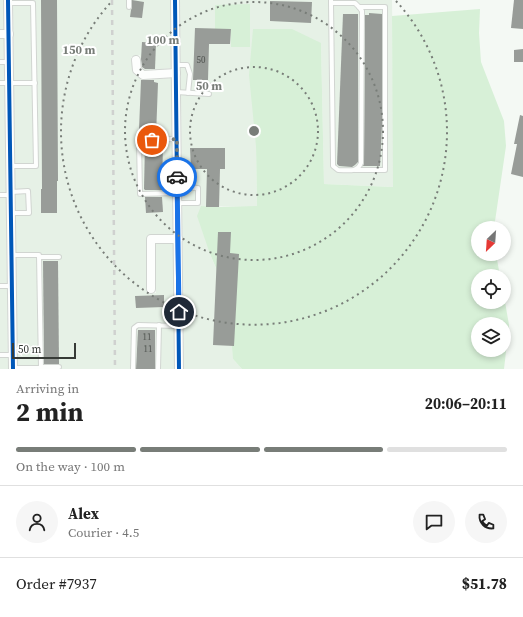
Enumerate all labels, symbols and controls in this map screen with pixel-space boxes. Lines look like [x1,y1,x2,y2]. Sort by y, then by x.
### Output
text: 100 m [147,32,180,48]
text: 150 m [63,42,96,58]
house number: 50 [196,54,206,66]
text: 50 m [196,78,222,94]
pin [135,123,169,157]
centre of rings [247,124,261,138]
icon: bag [141,129,163,151]
courier [157,157,197,197]
icon: car [166,166,188,188]
north arrow [471,221,511,261]
map controls [471,221,511,357]
button: locate [471,269,511,309]
pin [162,295,196,329]
icon: home [168,301,190,323]
button: layers [471,317,511,357]
house number: 11 [142,331,152,343]
scale bar [12,341,76,360]
text: 50 m [18,342,41,357]
house number: 11 [143,343,153,355]
text: Arriving in [16,380,79,397]
text: 20:06–20:11 [425,393,507,414]
text: 2 min [16,394,83,430]
text: On the way · 100 m [16,458,125,475]
button: person [16,501,58,543]
button: chat [413,501,455,543]
button: phone [465,501,507,543]
text: Alex [68,503,99,524]
text: Courier · 4.5 [68,524,139,541]
text: Order #7937 [16,573,97,594]
text: $51.78 [462,573,507,594]

